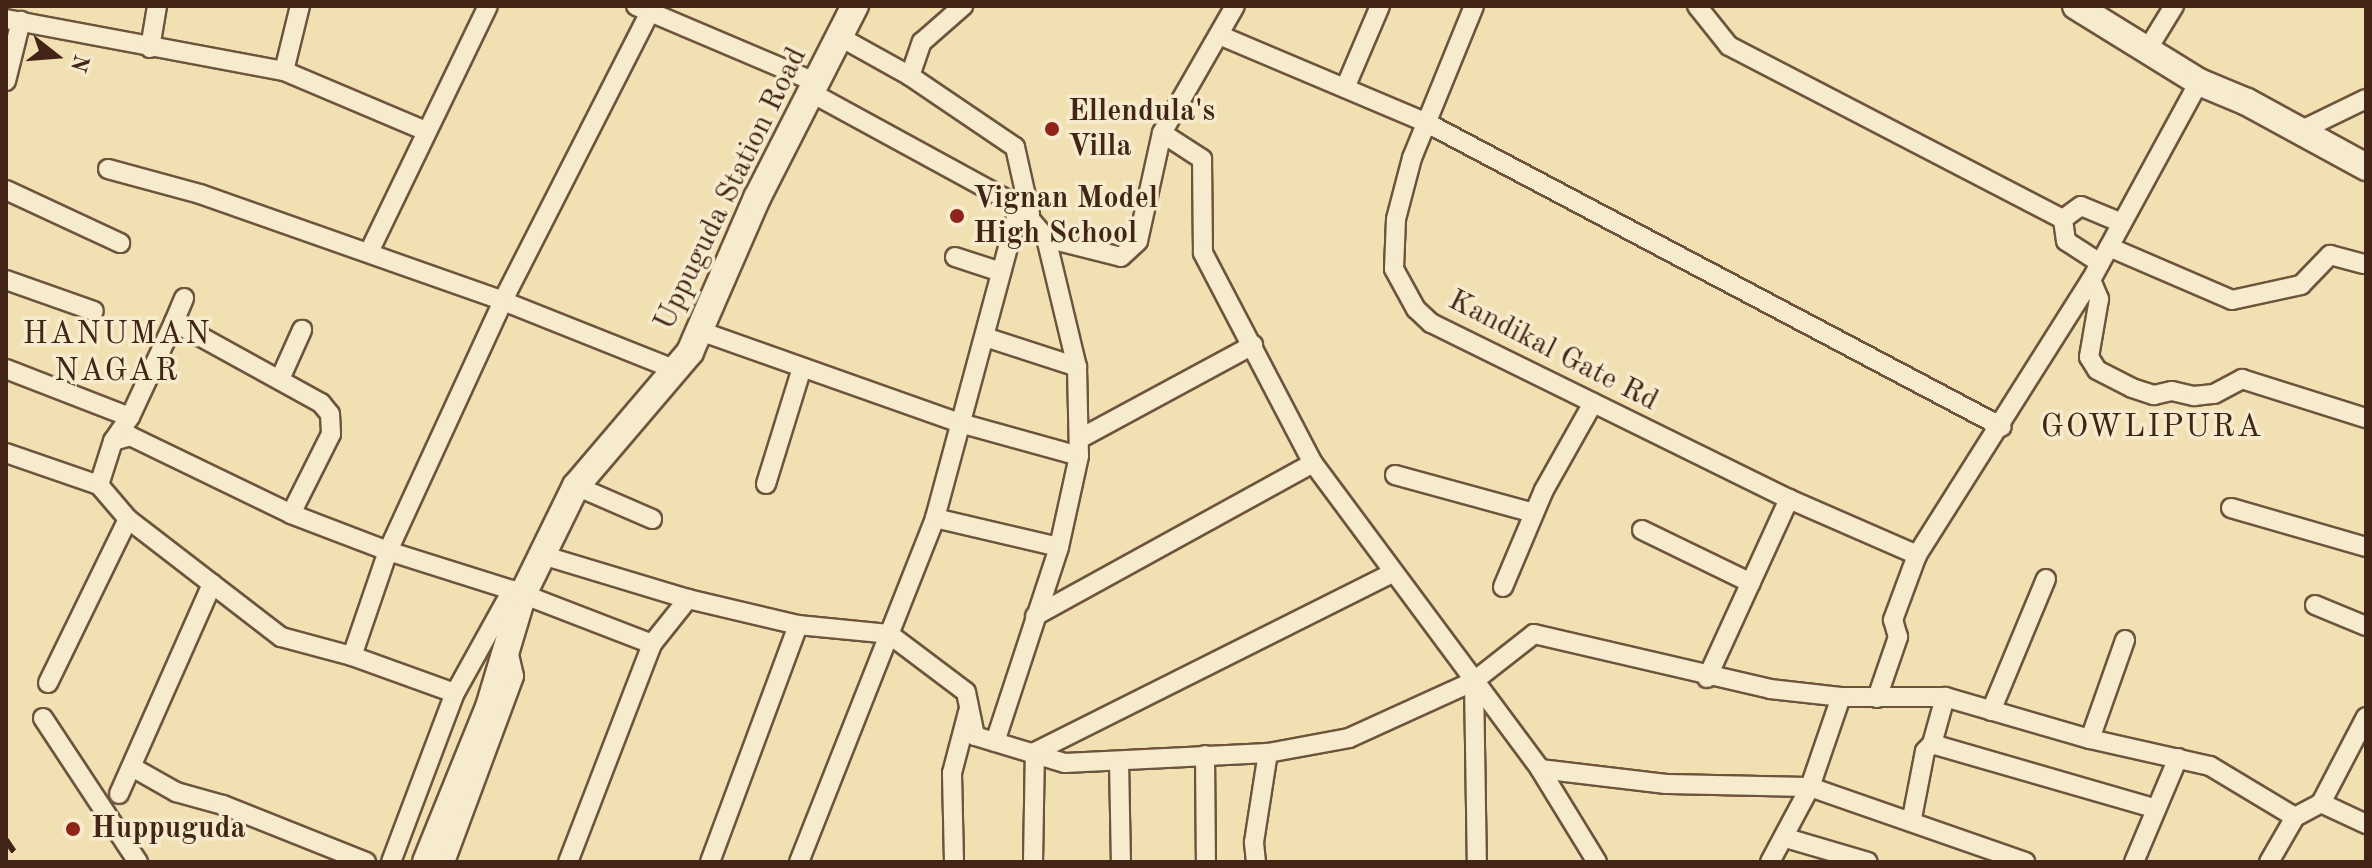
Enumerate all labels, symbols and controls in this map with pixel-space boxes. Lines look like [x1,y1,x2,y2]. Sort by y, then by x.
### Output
north arrow [16,16,96,96]
street label: Uppuguda Station Road [647,42,815,336]
text: N [66,52,92,74]
place label: Ellendula's Villa [1068,94,1215,164]
marker: Ellendula's Villa [1043,120,1061,138]
place label: Vignan Model High School [973,181,1158,252]
marker: Vignan Model High School [948,207,966,225]
street label: Kandikal Gate Rd [1442,283,1664,419]
district label: HANUMAN NAGAR [22,317,212,392]
district label: GOWLIPURA [2041,409,2263,447]
place label: Huppuguda [91,811,246,847]
marker: Huppuguda [62,818,84,840]

